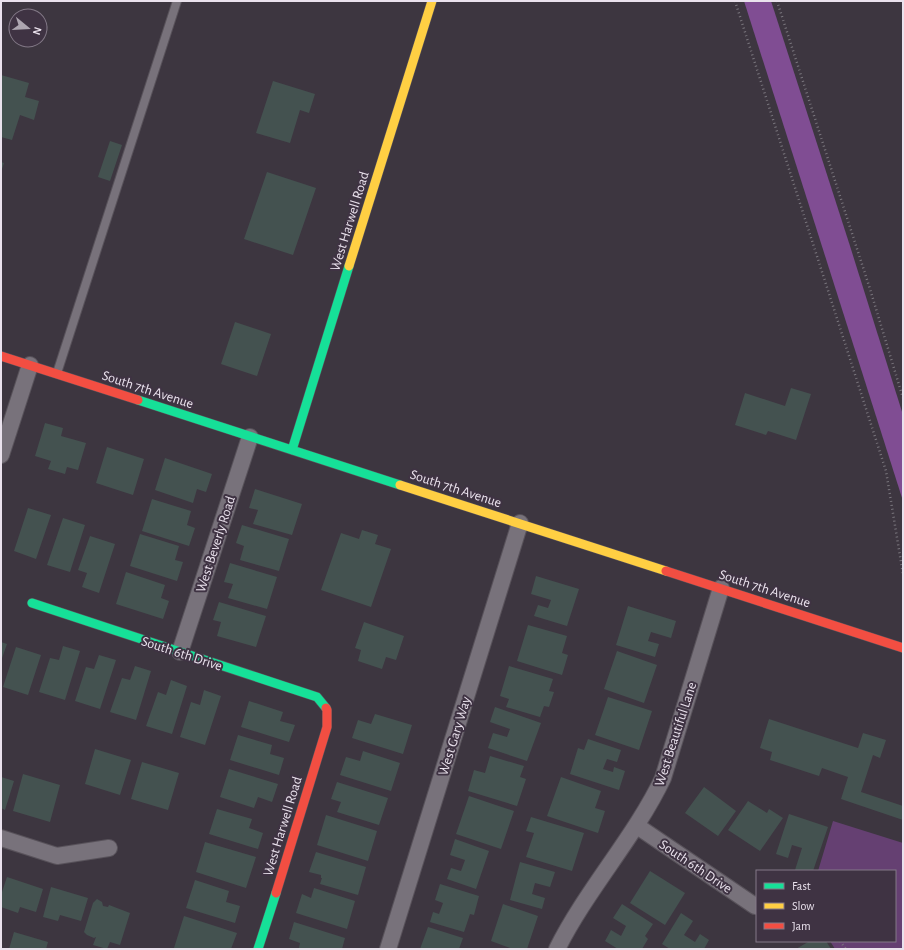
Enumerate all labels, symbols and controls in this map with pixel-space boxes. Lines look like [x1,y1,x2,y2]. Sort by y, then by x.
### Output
north arrow [8,8,48,48]
text: N [31,26,43,36]
street label: West Harwell Road [328,170,372,273]
street label: South 7th Avenue [100,369,195,411]
street label: South 7th Avenue [408,468,503,510]
street label: West Beverly Road [194,494,238,594]
street label: South 7th Avenue [717,568,812,610]
street label: South 6th Drive [140,634,224,674]
street label: West Beautiful Lane [653,681,699,788]
street label: West Gary Way [436,695,474,777]
street label: West Harwell Road [261,775,305,878]
street label: South 6th Drive [657,837,734,896]
legend [756,870,896,942]
text: Fast [792,880,811,892]
text: Slow [792,900,814,912]
text: Jam [792,920,811,932]

